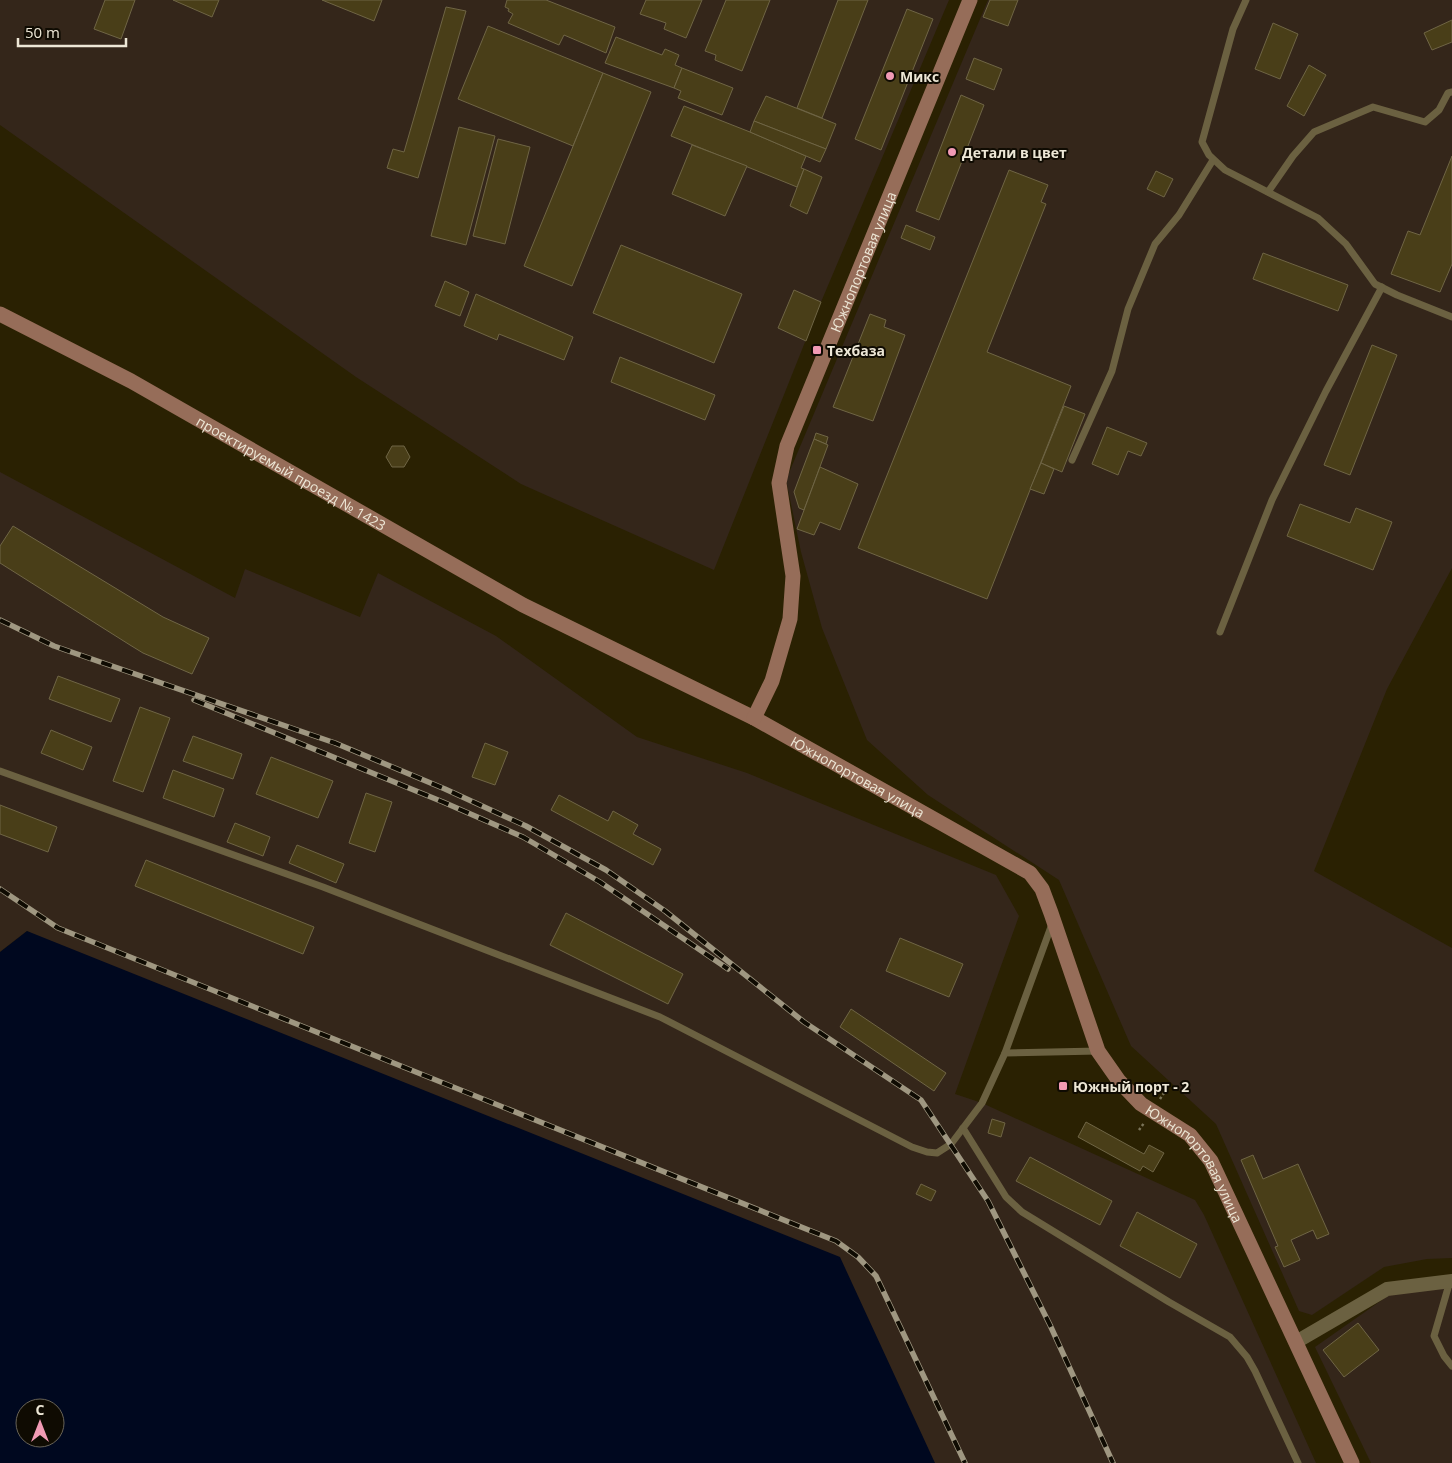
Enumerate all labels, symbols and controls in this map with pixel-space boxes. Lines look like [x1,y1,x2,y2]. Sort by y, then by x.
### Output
scale bar [18,15,125,47]
text: 50 m [25,22,60,42]
place label: Микс [900,67,939,86]
marker: Микс [884,70,896,82]
place label: Детали в цвет [962,143,1067,162]
marker: Детали в цвет [946,146,958,158]
street label: Южнопортовая улица [825,188,900,335]
place label: Техбаза [827,341,885,360]
marker: Техбаза [811,344,823,356]
street label: проектируемый проезд № 1423 [193,411,390,534]
street label: Южнопортовая улица [788,731,928,822]
place label: Южный порт - 2 [1073,1077,1189,1096]
marker: Южный порт - 2 [1057,1080,1069,1092]
street label: Южнопортовая улица [1142,1100,1248,1225]
north arrow [15,1398,65,1448]
text: С [36,1400,45,1419]

